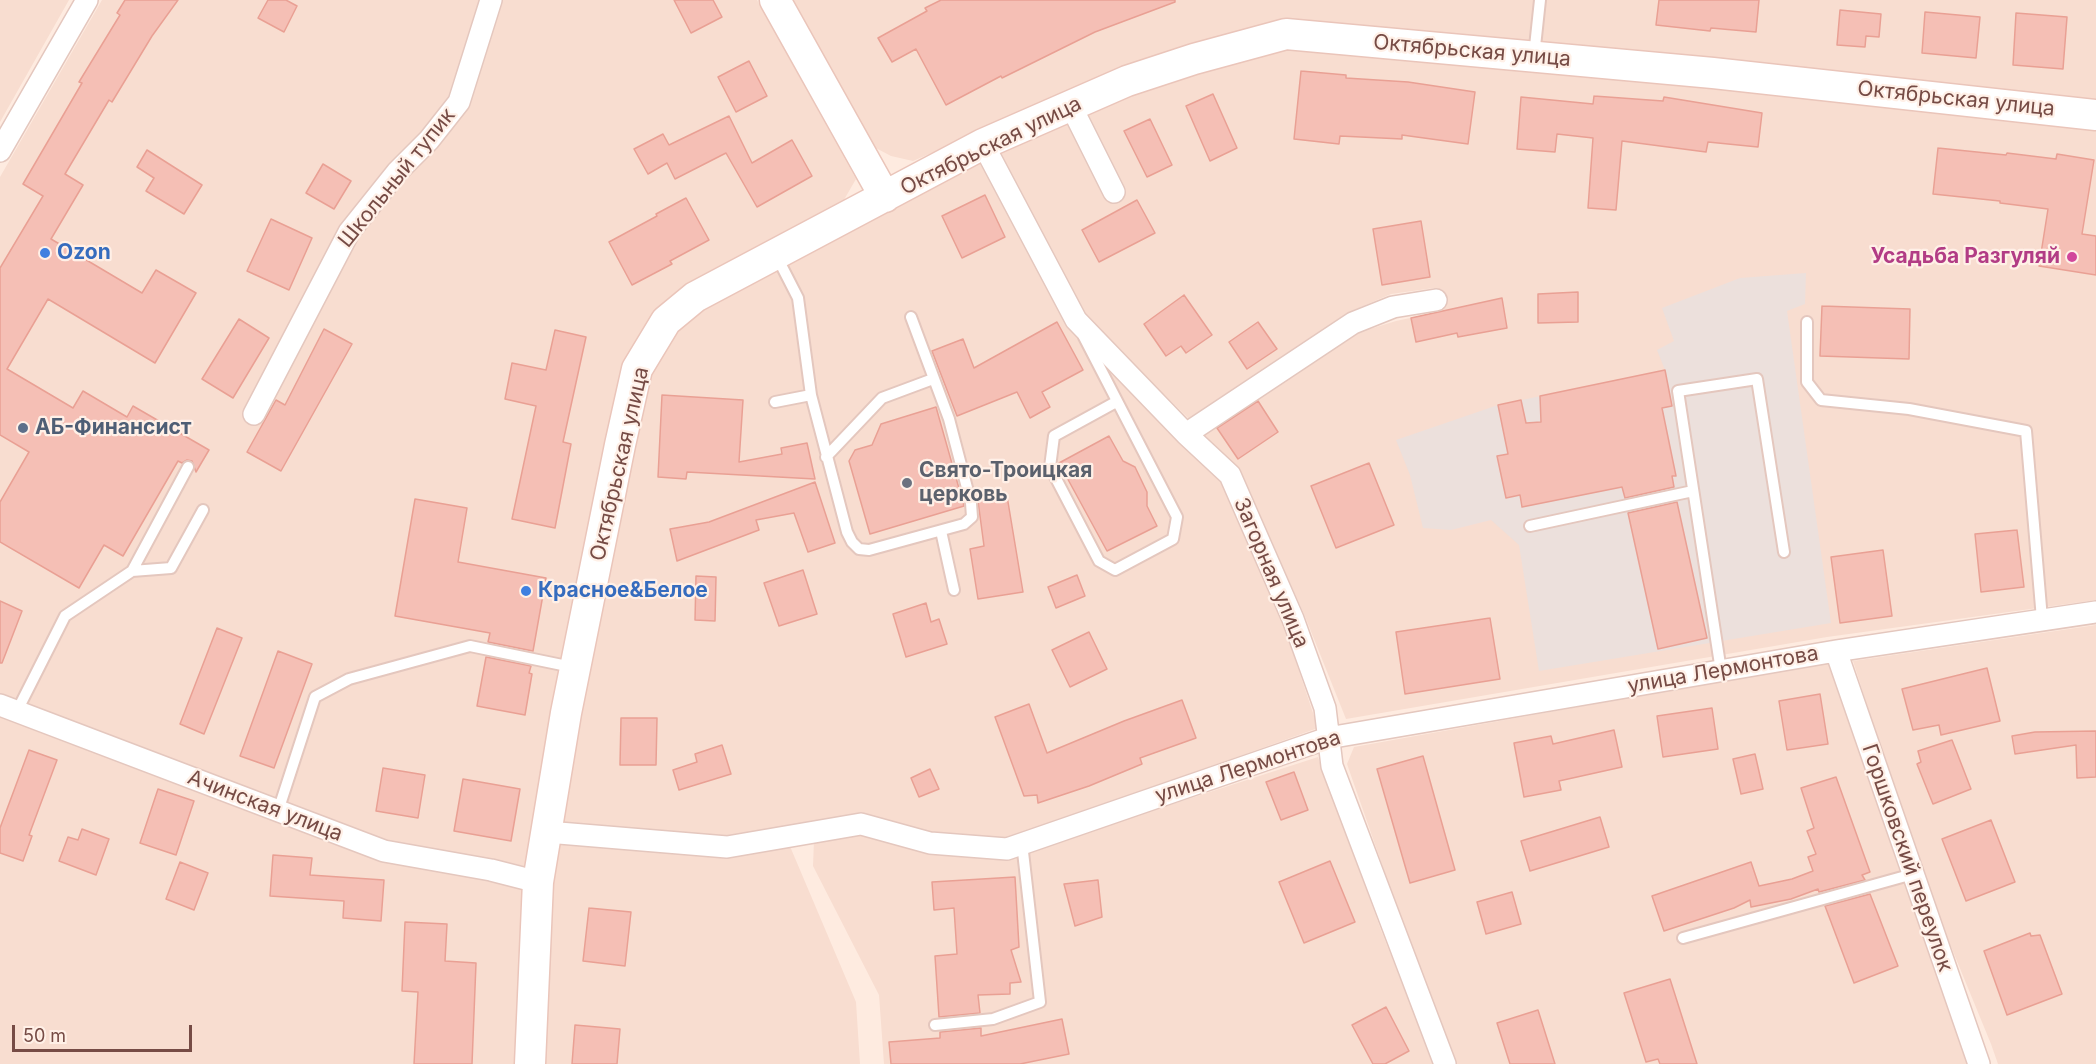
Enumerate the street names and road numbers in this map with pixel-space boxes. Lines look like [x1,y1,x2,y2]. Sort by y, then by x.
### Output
street label: Октябрьская улица [1372,30,1572,72]
street label: Октябрьская улица [1856,76,2056,122]
street label: Октябрьская улица [896,91,1086,201]
street label: Школьный тупик [333,103,461,253]
street label: Октябрьская улица [585,365,655,563]
street label: Загорная улица [1228,494,1314,652]
street label: улица Лермонтова [1626,641,1820,699]
street label: улица Лермонтова [1152,725,1344,809]
street label: Горшковский переулок [1856,741,1958,975]
street label: Ачинская улица [184,765,346,847]

